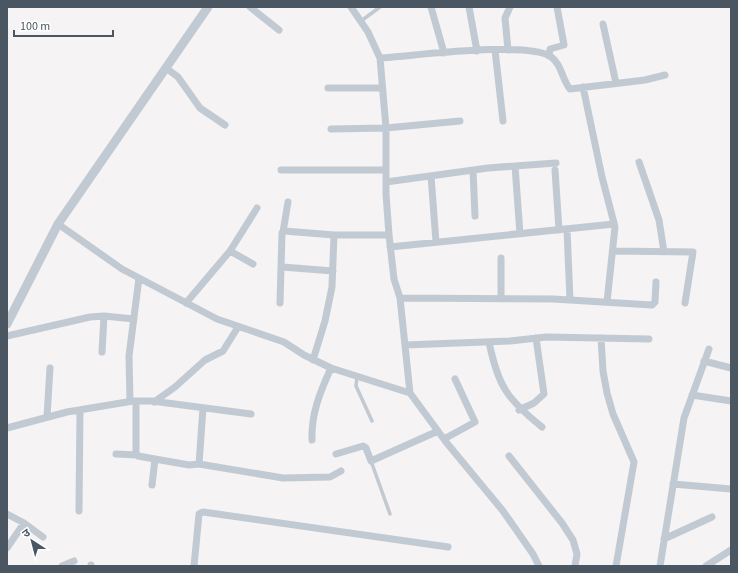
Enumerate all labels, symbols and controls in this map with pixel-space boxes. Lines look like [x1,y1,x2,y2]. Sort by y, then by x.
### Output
scale bar [14,12,113,38]
text: 100 m [20,18,50,35]
north arrow [12,521,52,561]
text: उ [19,525,34,541]

